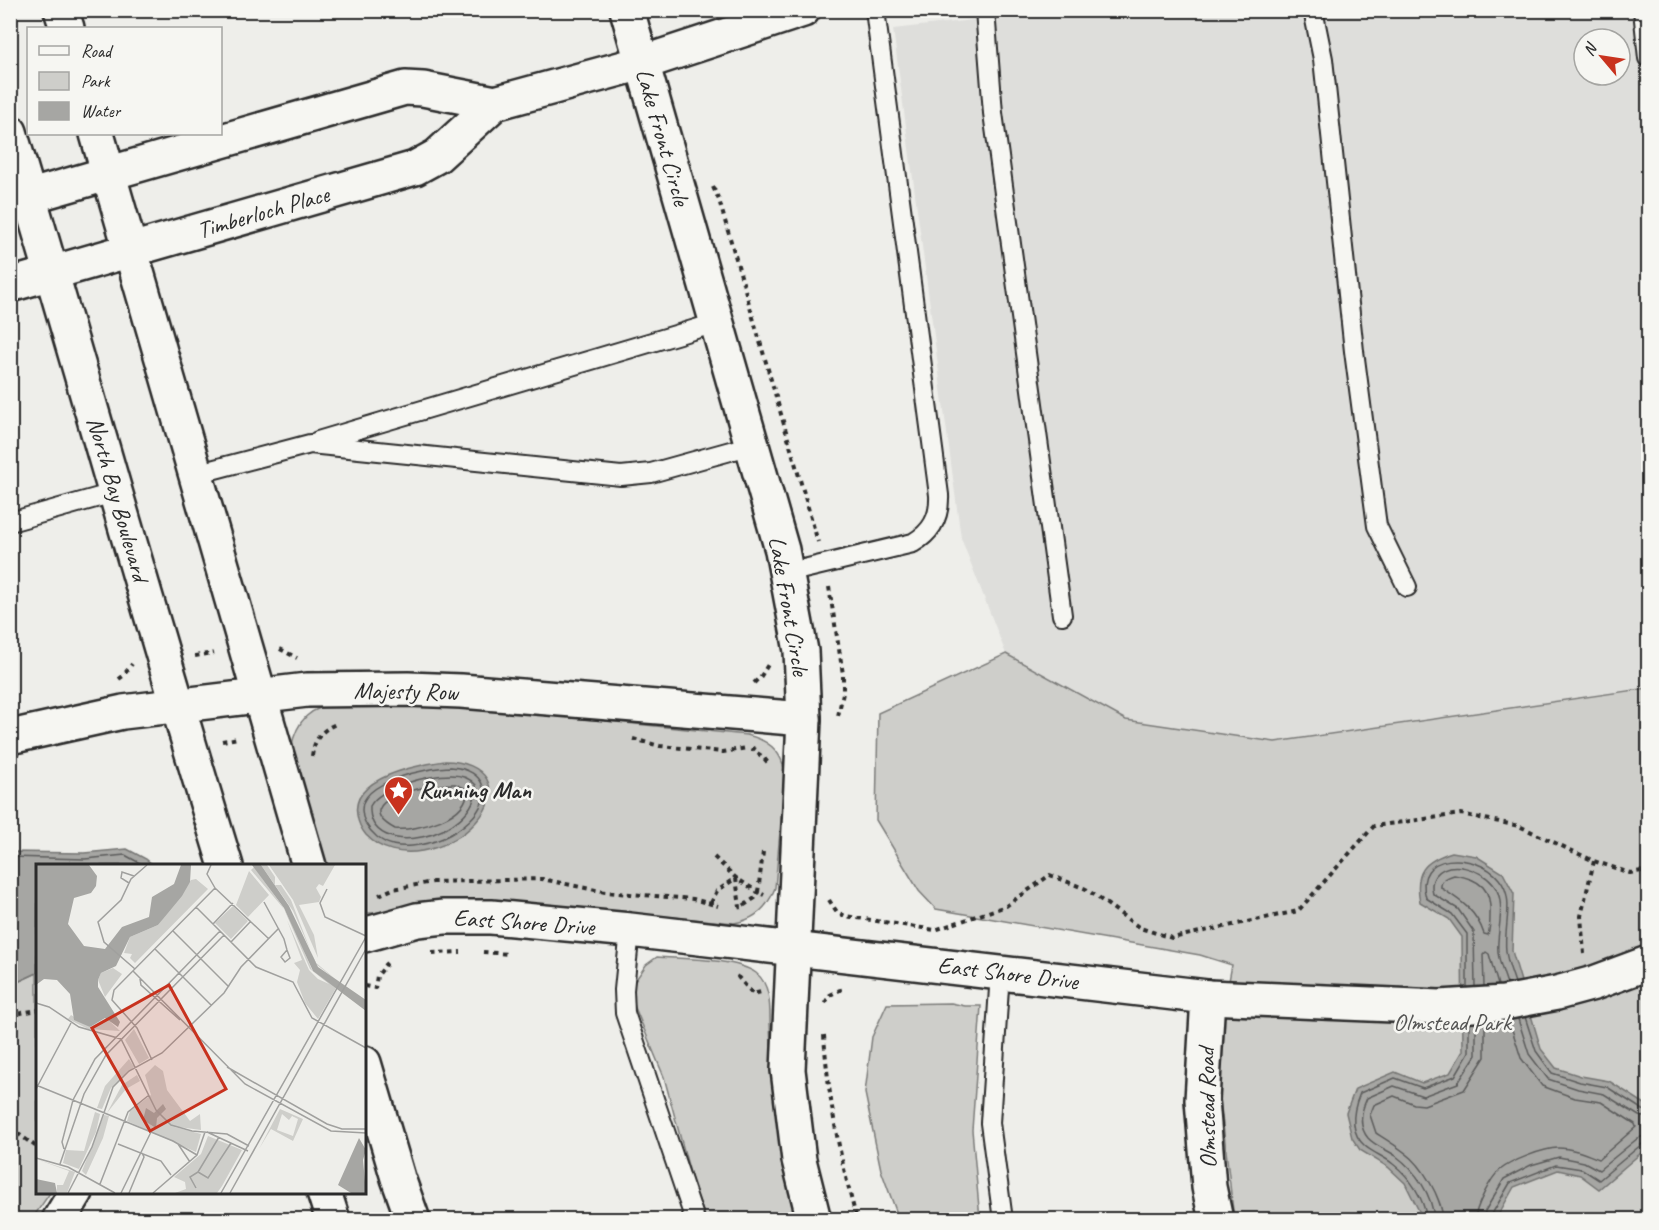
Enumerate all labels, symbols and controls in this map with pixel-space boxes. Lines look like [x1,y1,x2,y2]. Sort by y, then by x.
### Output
legend [27,27,222,135]
north arrow [1572,27,1632,87]
text: N [1579,38,1602,59]
text: Road [81,40,114,62]
street label: Lake Front Circle [629,65,697,211]
text: Park [81,70,111,92]
text: Water [81,100,122,122]
street label: Timberloch Place [194,178,334,245]
street label: North Bay Boulevard [80,413,157,588]
street label: Lake Front Circle [762,534,816,680]
street label: Majesty Row [354,675,460,707]
place icon: Running Man [382,774,414,816]
place label: Running Man [419,775,532,805]
inset map [36,864,366,1194]
street label: East Shore Drive [453,902,598,942]
street label: East Shore Drive [936,950,1082,997]
park label: Olmstead Park [1393,1007,1513,1037]
street label: Olmstead Road [1191,1044,1223,1169]

